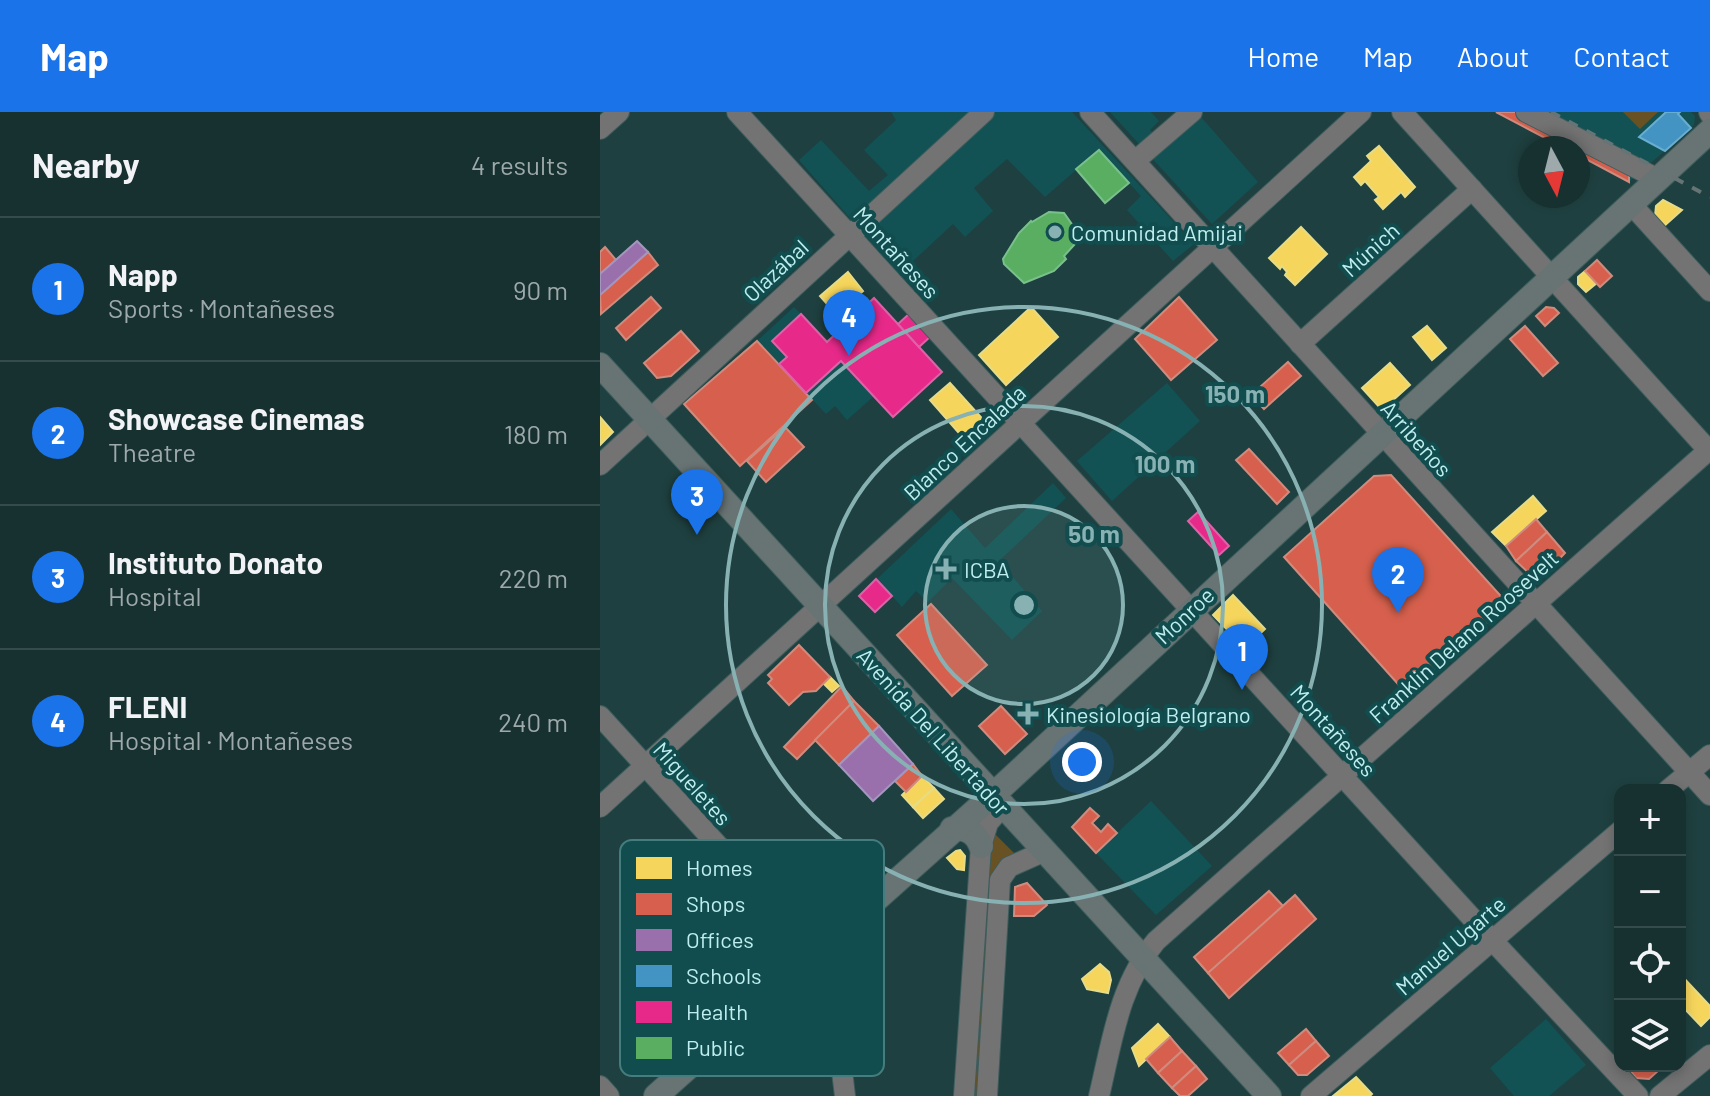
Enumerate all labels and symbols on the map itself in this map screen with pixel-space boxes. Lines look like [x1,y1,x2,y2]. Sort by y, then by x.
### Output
north arrow [1518,136,1590,208]
street label: Montañeses [849,201,945,303]
street label: Múnich [1336,216,1404,282]
place label: Comunidad Amijai [1071,219,1243,245]
marker: Comunidad Amijai [1046,223,1064,241]
street label: Olazábal [737,233,813,307]
pin: 4 [823,290,875,356]
street label: Blanco Encalada [898,379,1030,505]
text: 150 m [1205,379,1265,408]
street label: Arribeños [1376,395,1458,481]
text: 100 m [1135,449,1195,478]
pin: 3 [671,469,723,535]
text: 50 m [1068,519,1120,548]
street label: Franklin Delano Roosevelt [1363,544,1563,728]
pin: 2 [1372,547,1424,613]
place label: ICBA [964,556,1010,582]
marker: ICBA [935,558,957,580]
street label: Monroe [1149,581,1219,649]
centre of rings [1010,591,1038,619]
pin: 1 [1216,624,1268,690]
street label: Avenida Del Libertador [852,642,1016,820]
street label: Montañeses [1286,679,1382,781]
place label: Kinesiología Belgrano [1046,701,1251,727]
marker: Kinesiología Belgrano [1017,703,1039,725]
street label: Migueletes [649,736,737,830]
your location [1062,742,1102,782]
legend [620,840,884,1076]
text: Homes [686,854,753,880]
text: Shops [686,890,745,916]
street label: Manuel Ugarte [1390,890,1510,1000]
text: Offices [686,926,754,952]
text: Schools [686,962,762,988]
text: Health [686,998,748,1024]
text: Public [686,1034,745,1060]

